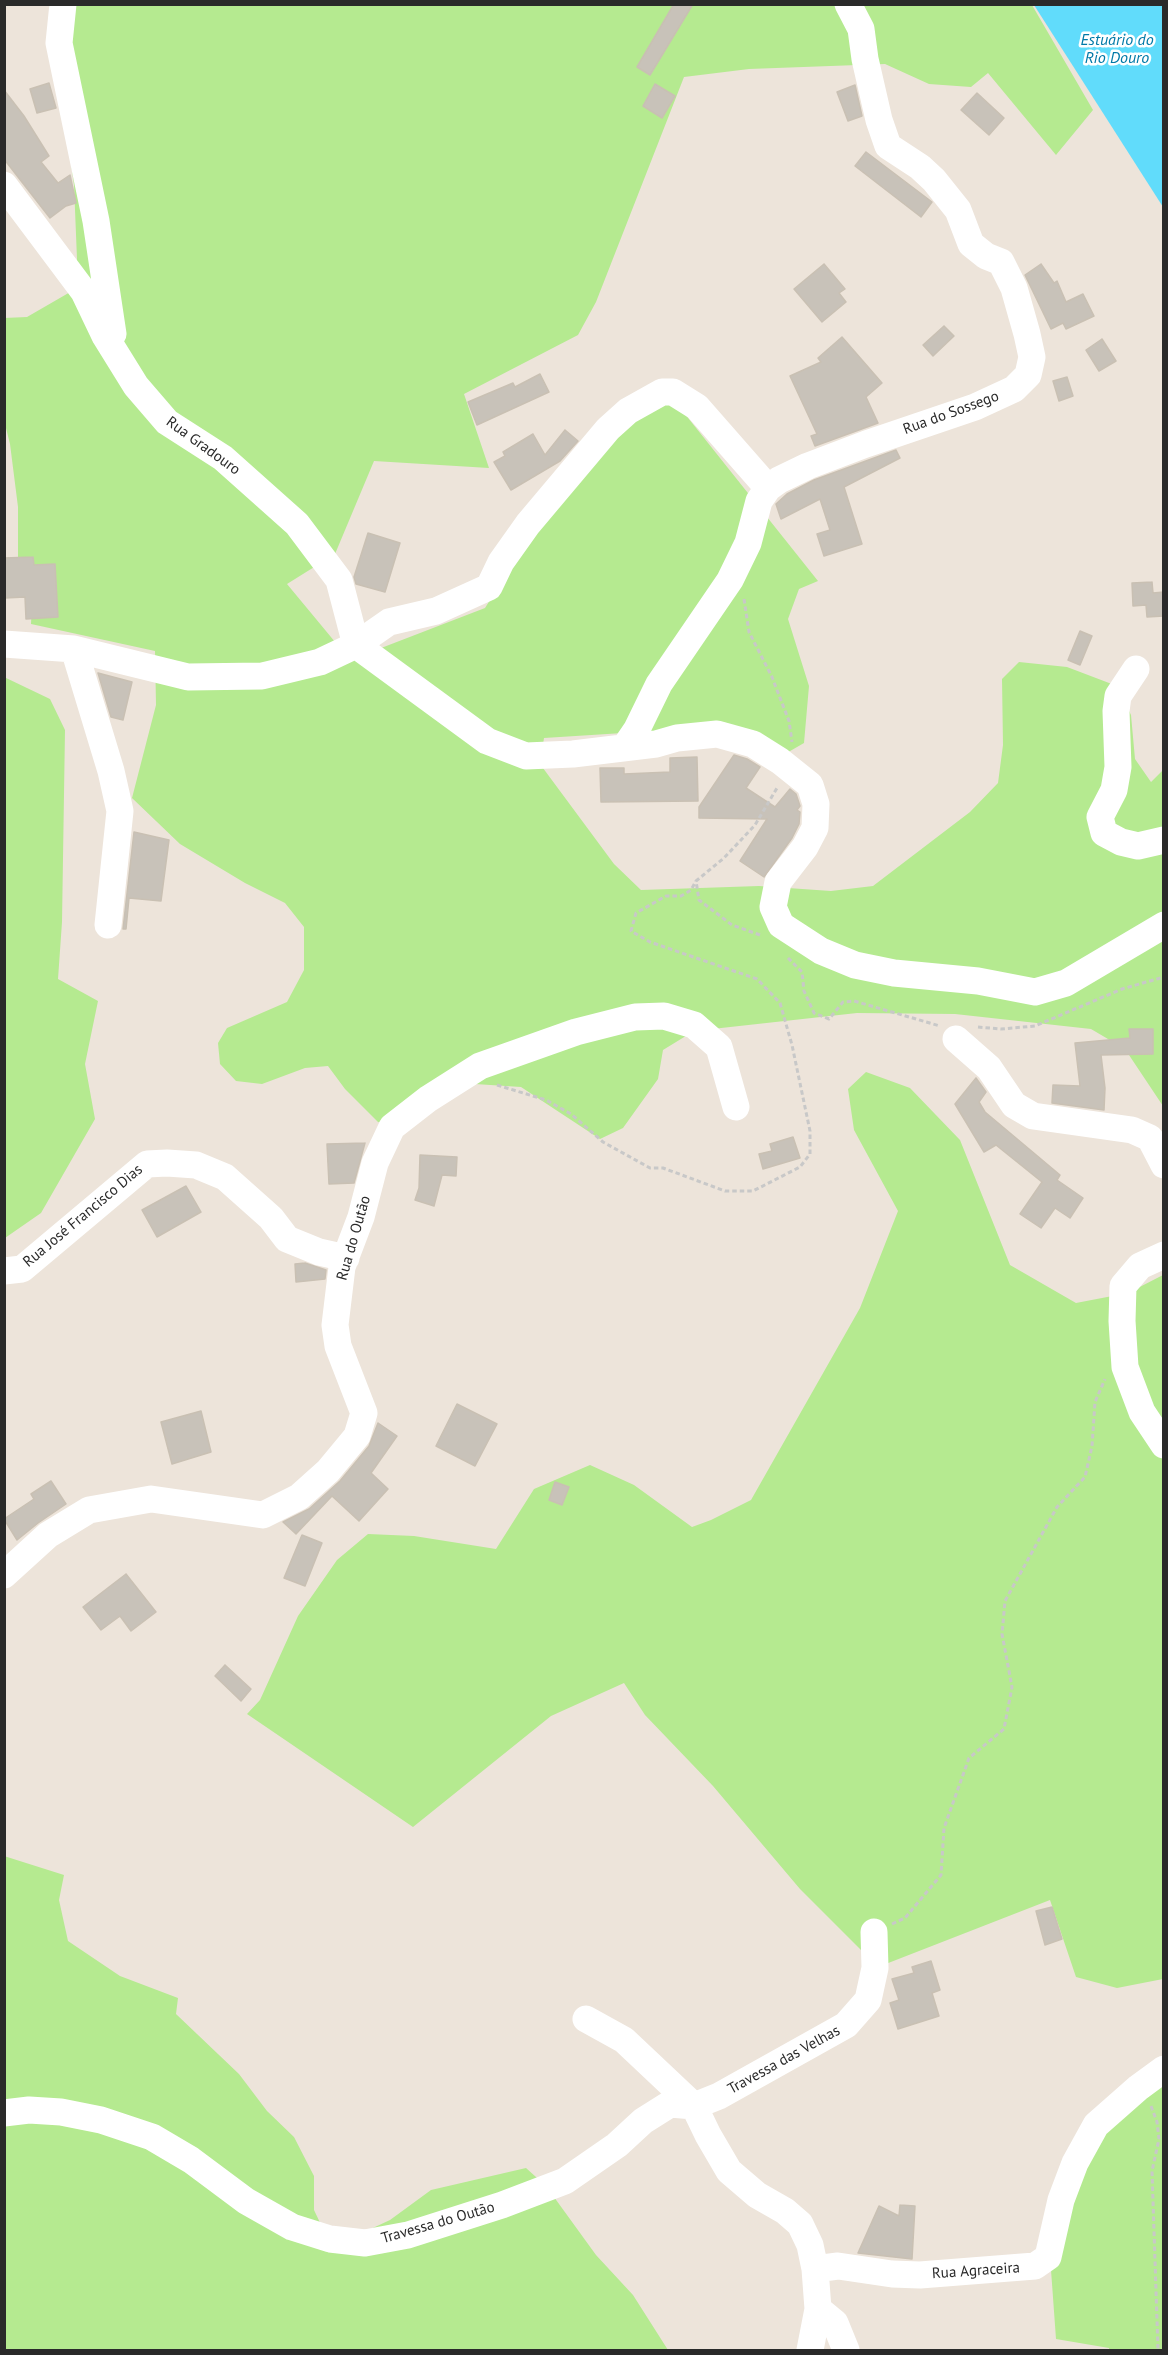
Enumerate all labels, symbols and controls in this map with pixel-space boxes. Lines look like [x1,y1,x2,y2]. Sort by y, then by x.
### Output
water label: Estuário do Rio Douro [1080,30,1154,68]
street label: Rua do Sossego [901,387,1001,439]
street label: Rua Gradouro [162,413,244,479]
street label: Rua José Francisco Dias [20,1161,146,1271]
street label: Rua do Outão [333,1194,375,1282]
street label: Travessa das Velhas [725,2022,843,2098]
street label: Travessa do Outão [379,2198,497,2248]
street label: Rua Agraceira [931,2259,1021,2283]

